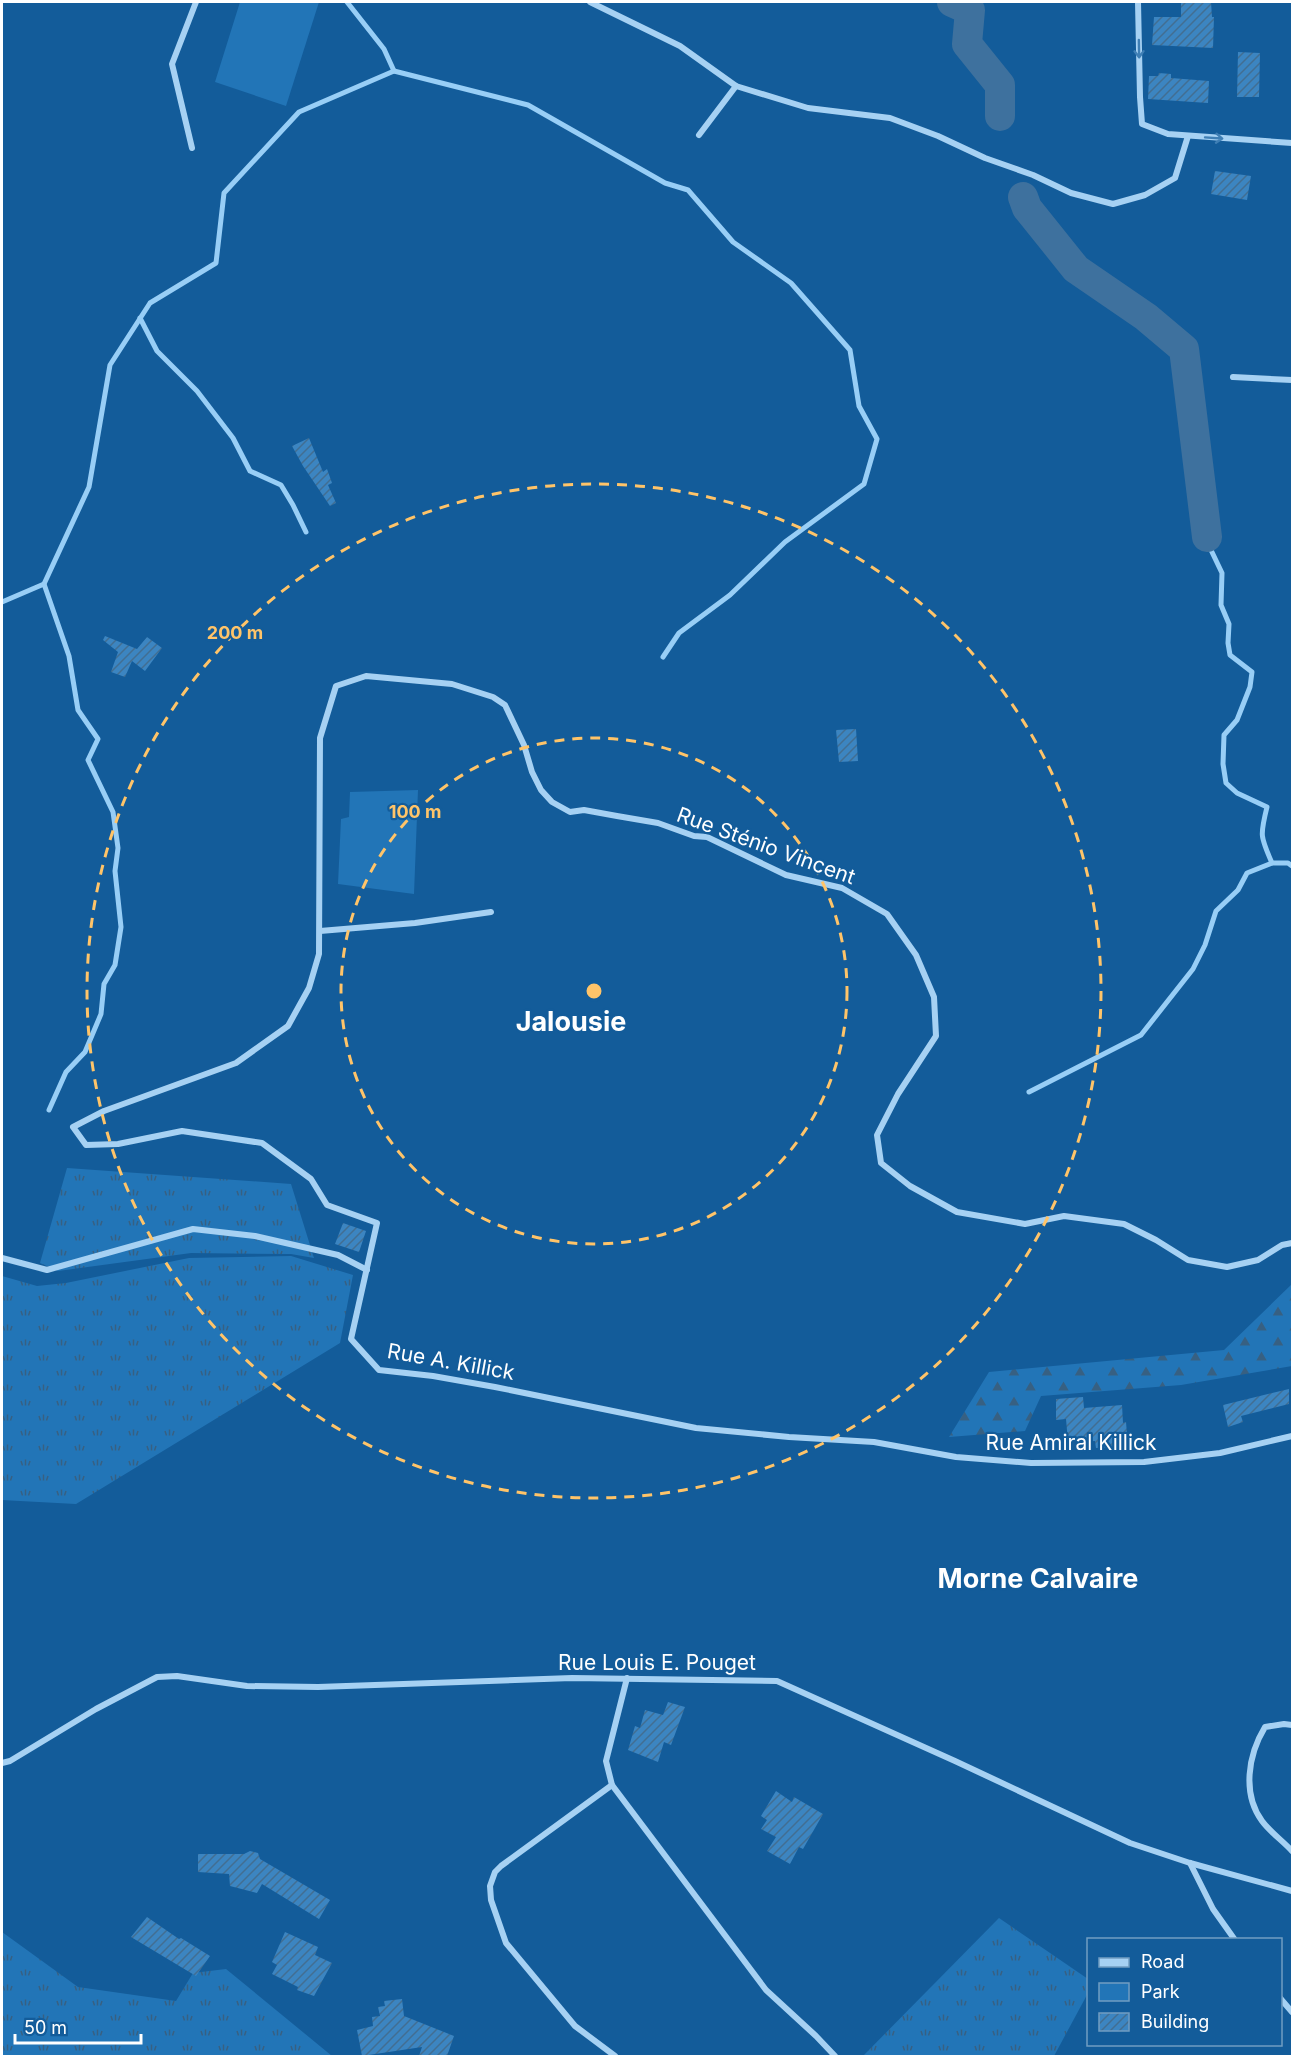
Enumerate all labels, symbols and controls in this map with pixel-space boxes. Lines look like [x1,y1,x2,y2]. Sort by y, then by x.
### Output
one-way arrow [1133,39,1145,59]
one-way arrow [1203,132,1223,143]
text: 200 m [207,622,263,643]
text: 100 m [389,801,441,822]
street label: Rue Sténio Vincent [674,802,859,889]
centre of rings [584,981,604,1001]
district label: Jalousie [516,1005,626,1038]
street label: Rue A. Killick [385,1338,517,1385]
street label: Rue Amiral Killick [985,1430,1157,1455]
district label: Morne Calvaire [938,1562,1138,1595]
street label: Rue Louis E. Pouget [558,1650,756,1675]
legend [1087,1938,1282,2046]
text: Road [1141,1951,1184,1972]
text: Park [1141,1981,1180,2002]
scale bar [15,2007,141,2045]
text: Building [1141,2011,1209,2032]
text: 50 m [24,2017,67,2038]

